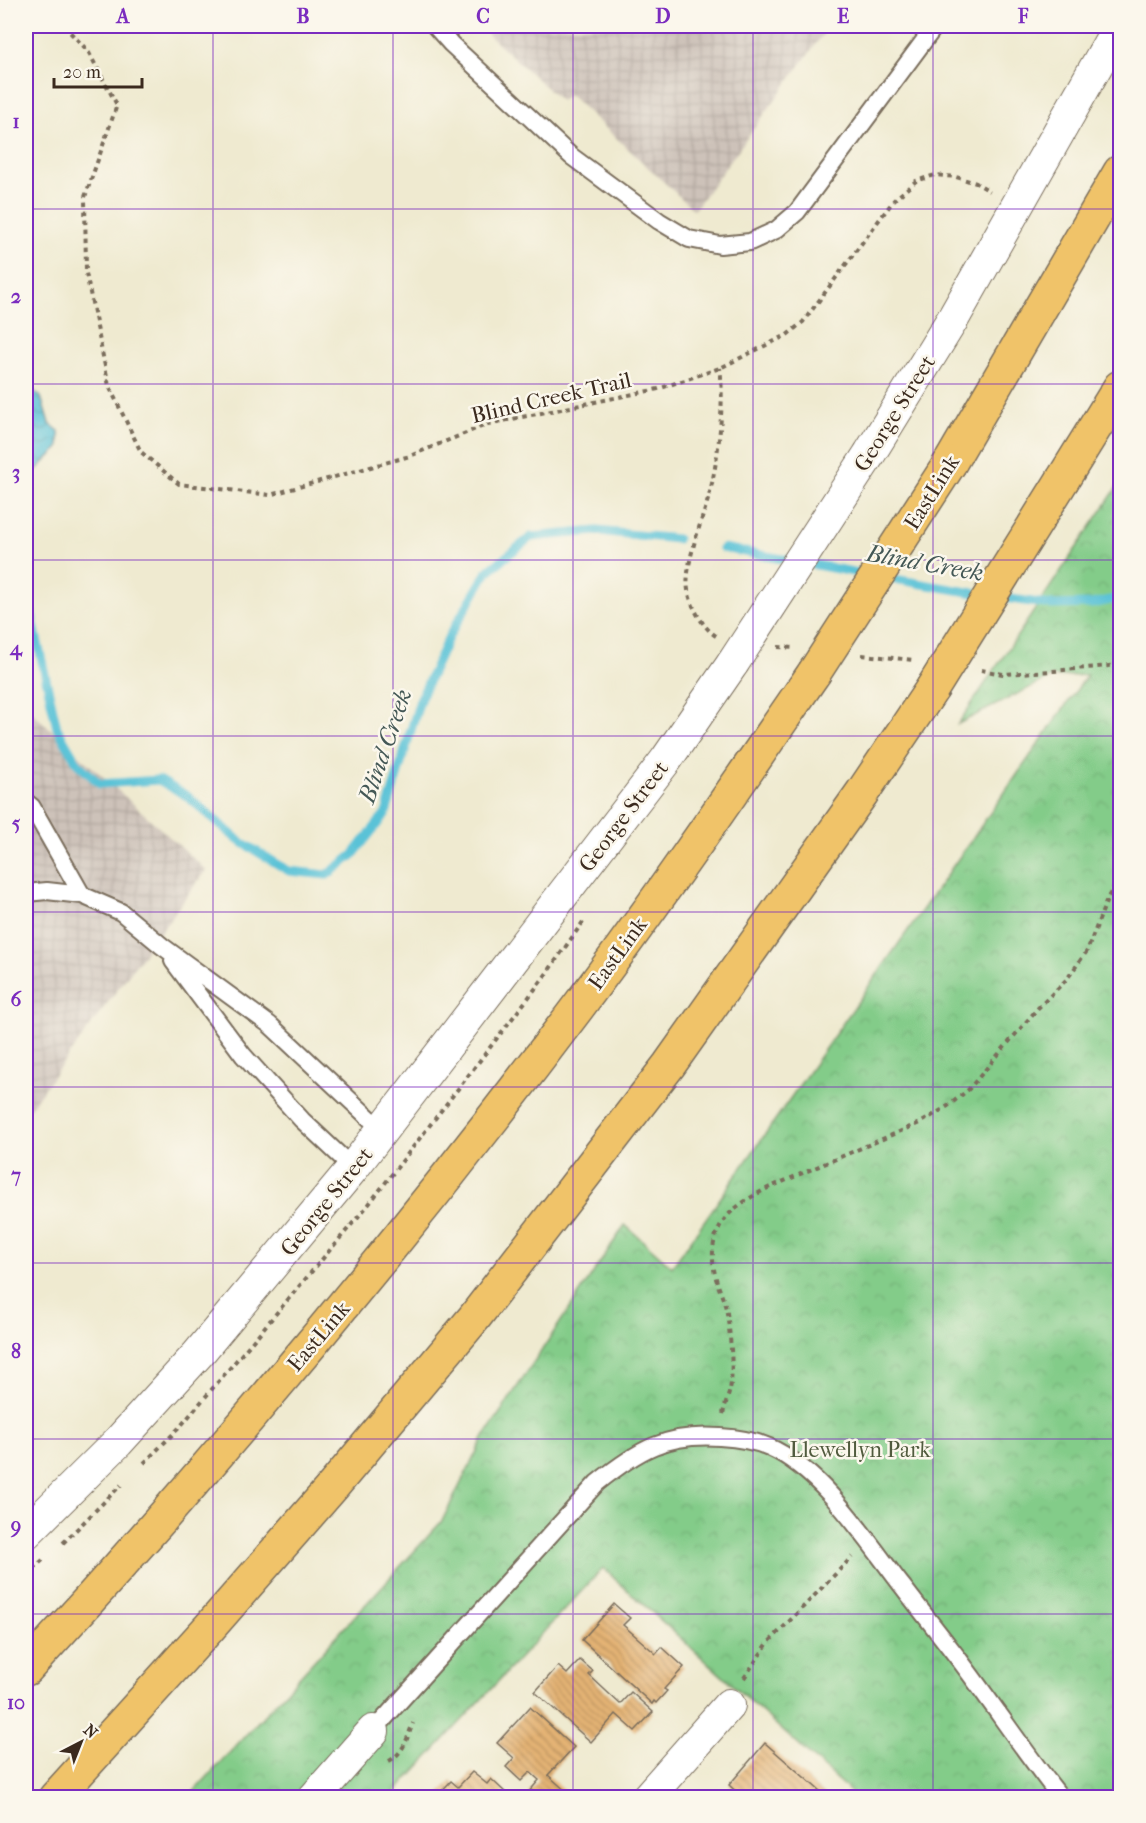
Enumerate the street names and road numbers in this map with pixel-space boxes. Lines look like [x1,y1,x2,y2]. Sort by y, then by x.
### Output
street label: George Street [849,350,941,476]
street label: Blind Creek Trail [469,367,634,429]
street label: EastLink [899,450,965,535]
street label: George Street [574,756,674,877]
street label: EastLink [583,912,653,995]
street label: George Street [275,1142,379,1261]
street label: EastLink [282,1296,356,1377]

